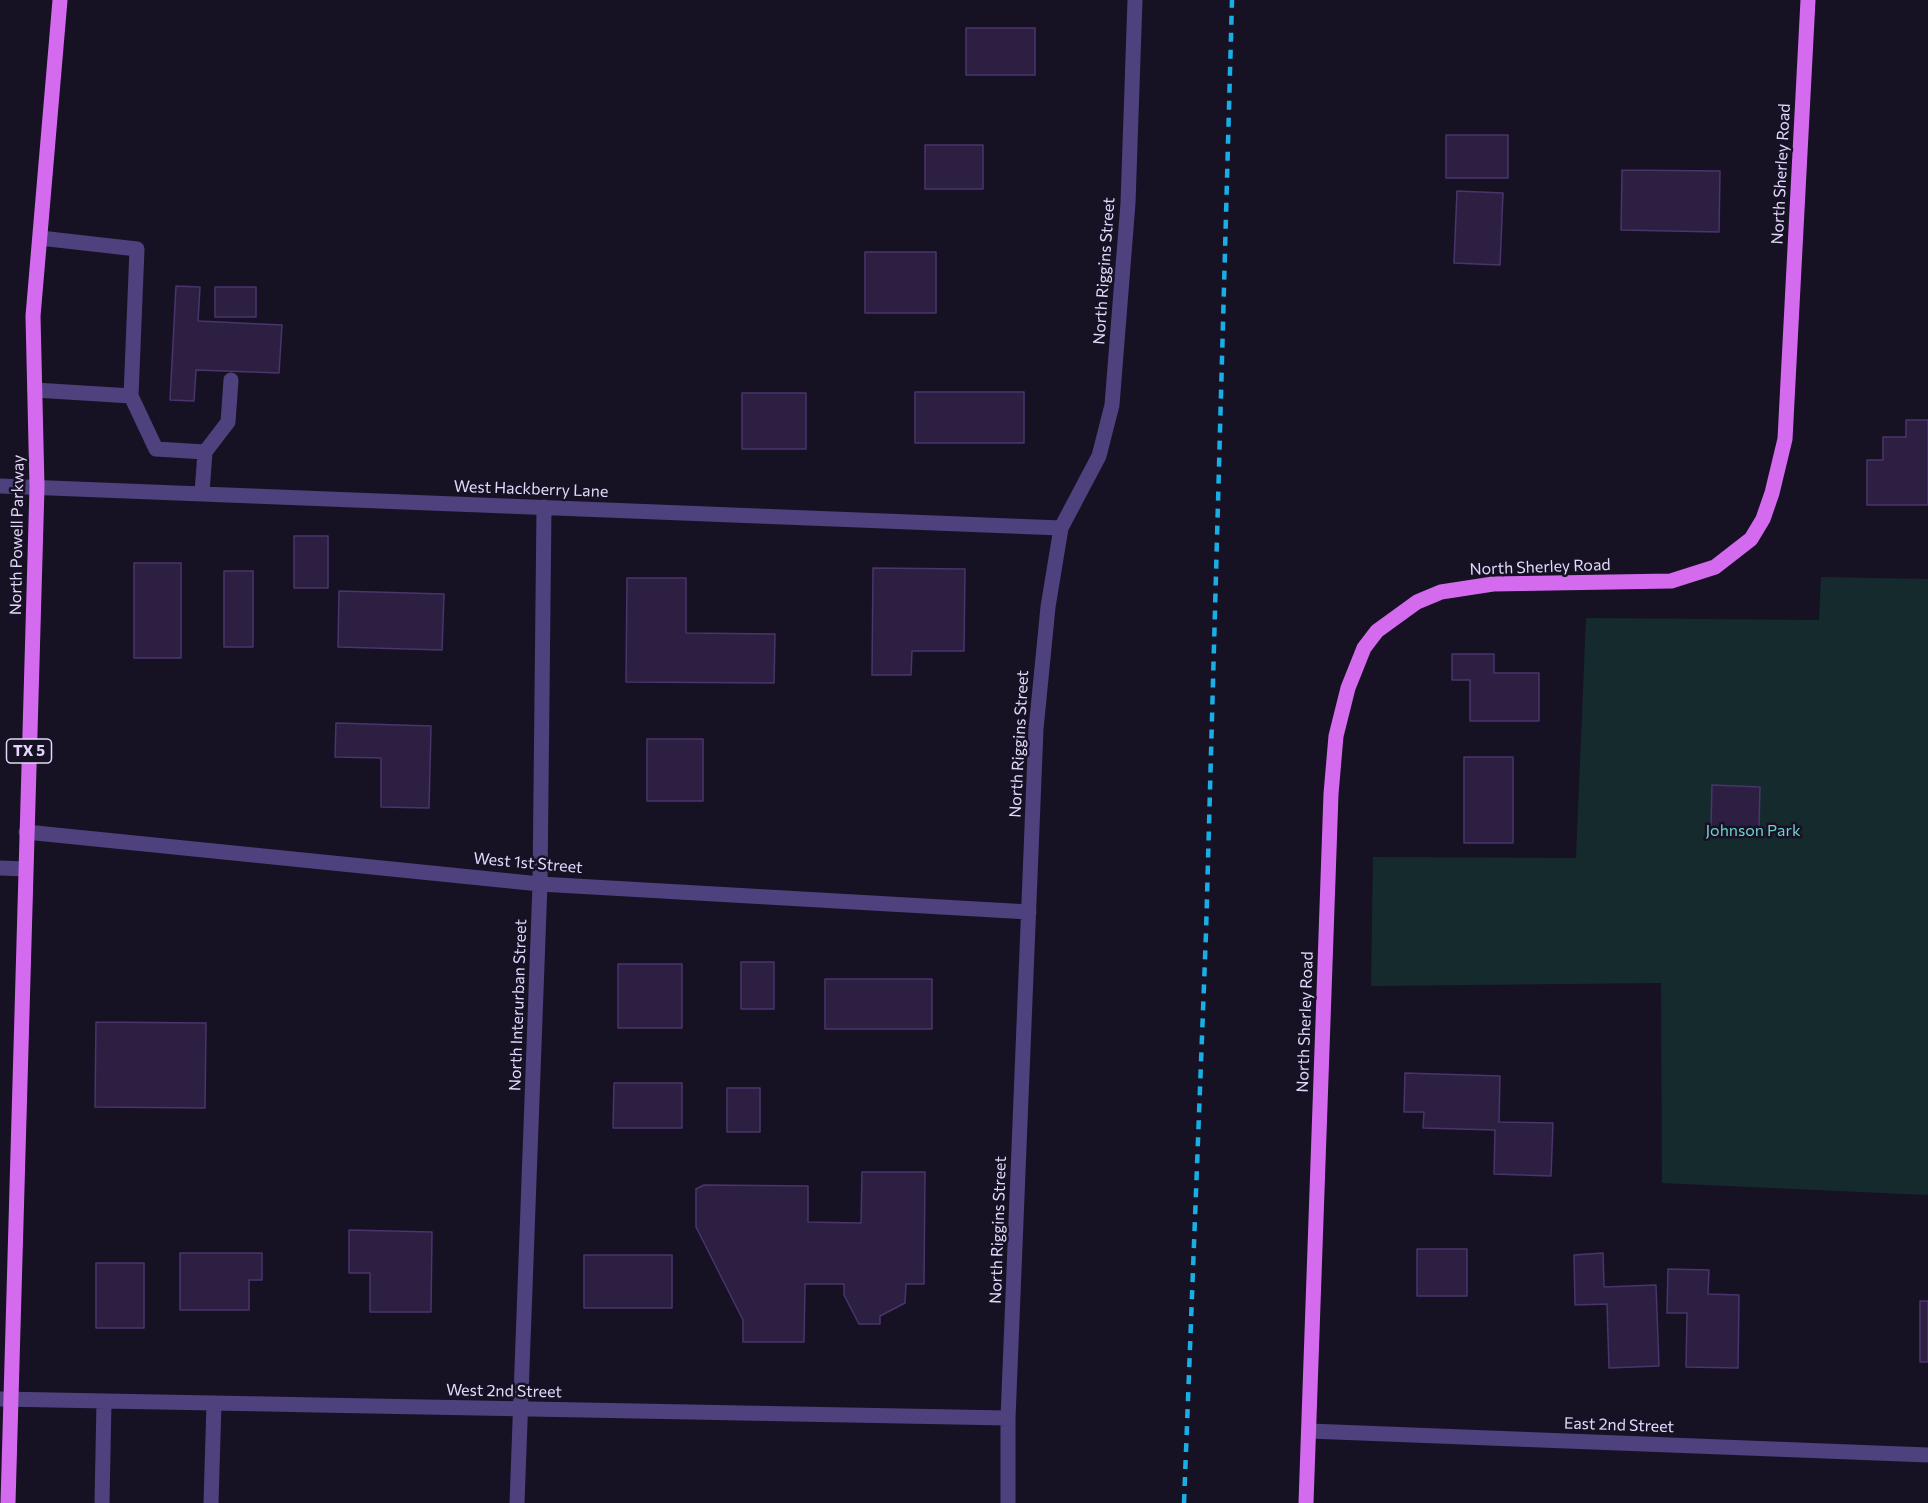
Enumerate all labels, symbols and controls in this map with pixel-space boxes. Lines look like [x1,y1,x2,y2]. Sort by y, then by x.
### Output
street label: North Sherley Road [1768,103,1794,245]
street label: North Riggins Street [1089,197,1119,345]
street label: North Powell Parkway [6,455,28,615]
street label: West Hackberry Lane [453,477,609,501]
street label: North Sherley Road [1469,555,1611,579]
street label: North Riggins Street [1006,670,1032,818]
road number: TX 5 [6,739,51,763]
park label: Johnson Park [1705,821,1801,841]
street label: West 1st Street [473,849,583,877]
street label: North Interurban Street [505,919,531,1091]
street label: North Sherley Road [1293,951,1317,1093]
street label: North Riggins Street [986,1156,1010,1304]
street label: West 2nd Street [446,1380,562,1402]
street label: East 2nd Street [1564,1413,1674,1437]

